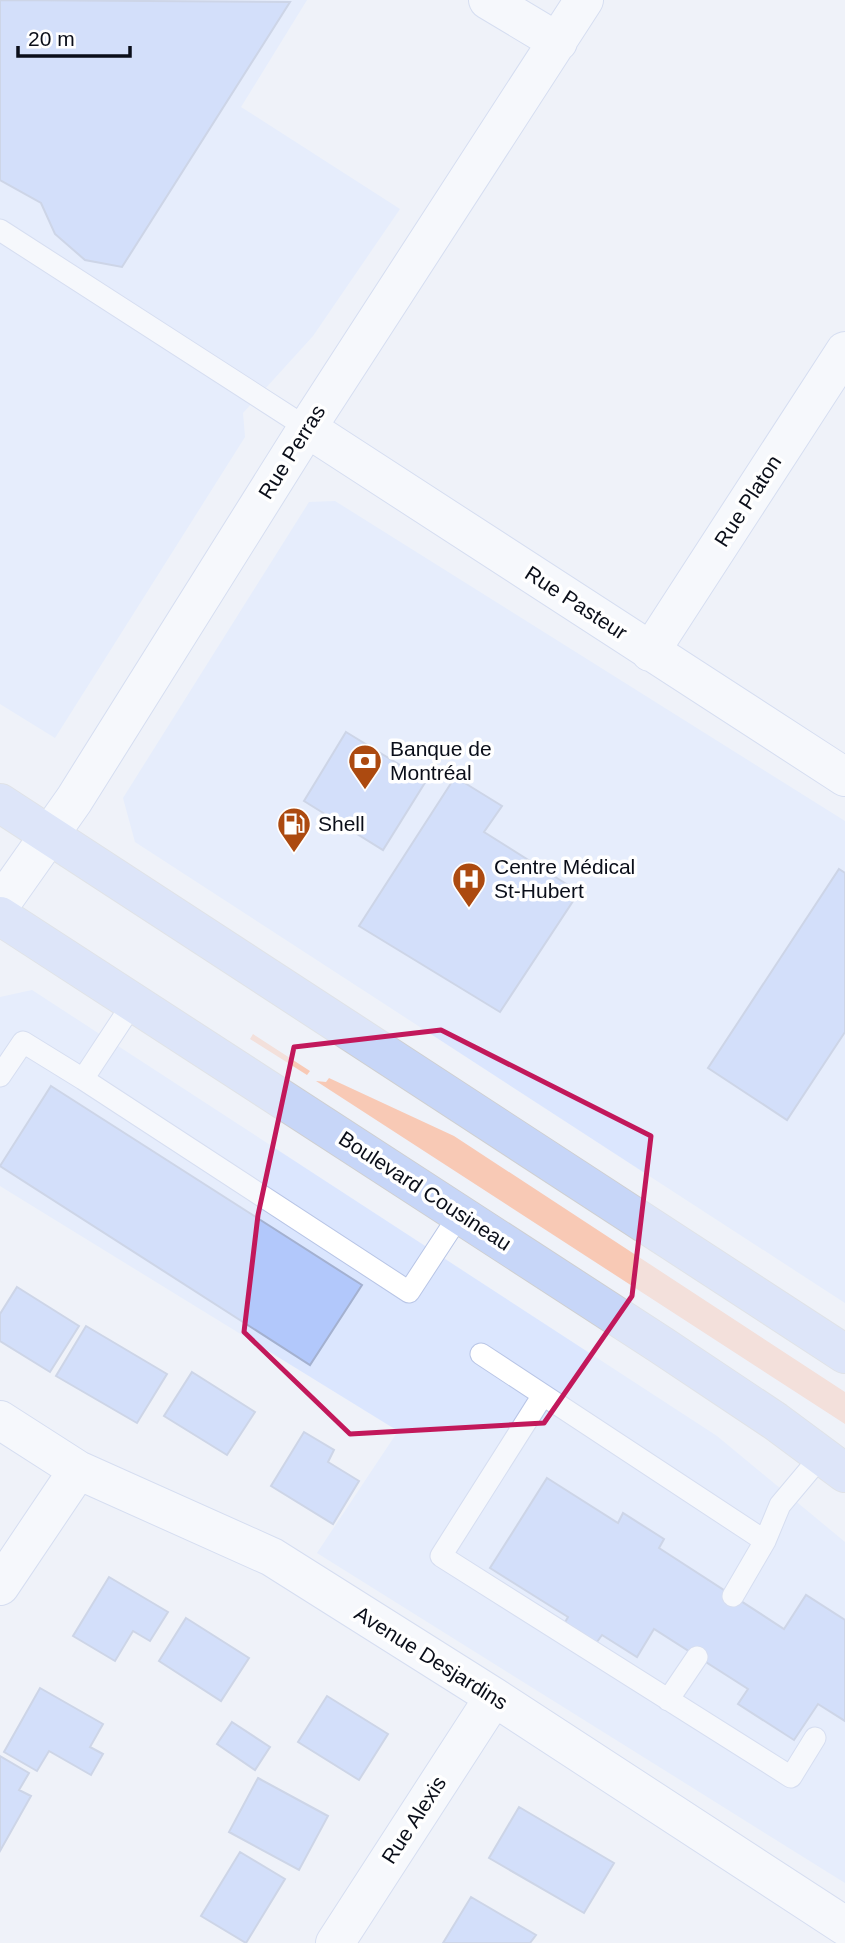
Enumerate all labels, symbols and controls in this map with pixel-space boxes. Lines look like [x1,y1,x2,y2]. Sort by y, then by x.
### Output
scale bar [18,14,130,58]
text: 20 m [28,27,75,50]
street label: Rue Perras [254,401,329,503]
street label: Rue Platon [710,451,786,551]
street label: Rue Pasteur [521,561,631,644]
place label: Banque de Montréal [390,737,492,784]
bank icon: Banque de Montréal [346,742,384,791]
fuel station icon: Shell [275,805,313,854]
place label: Shell [318,812,365,835]
place label: Centre Médical St-Hubert [494,855,635,902]
hospital icon: Centre Médical St-Hubert [450,860,488,909]
street label: Boulevard Cousineau [335,1126,516,1255]
street label: Avenue Desjardins [351,1601,512,1714]
street label: Rue Alexis [377,1772,450,1868]

